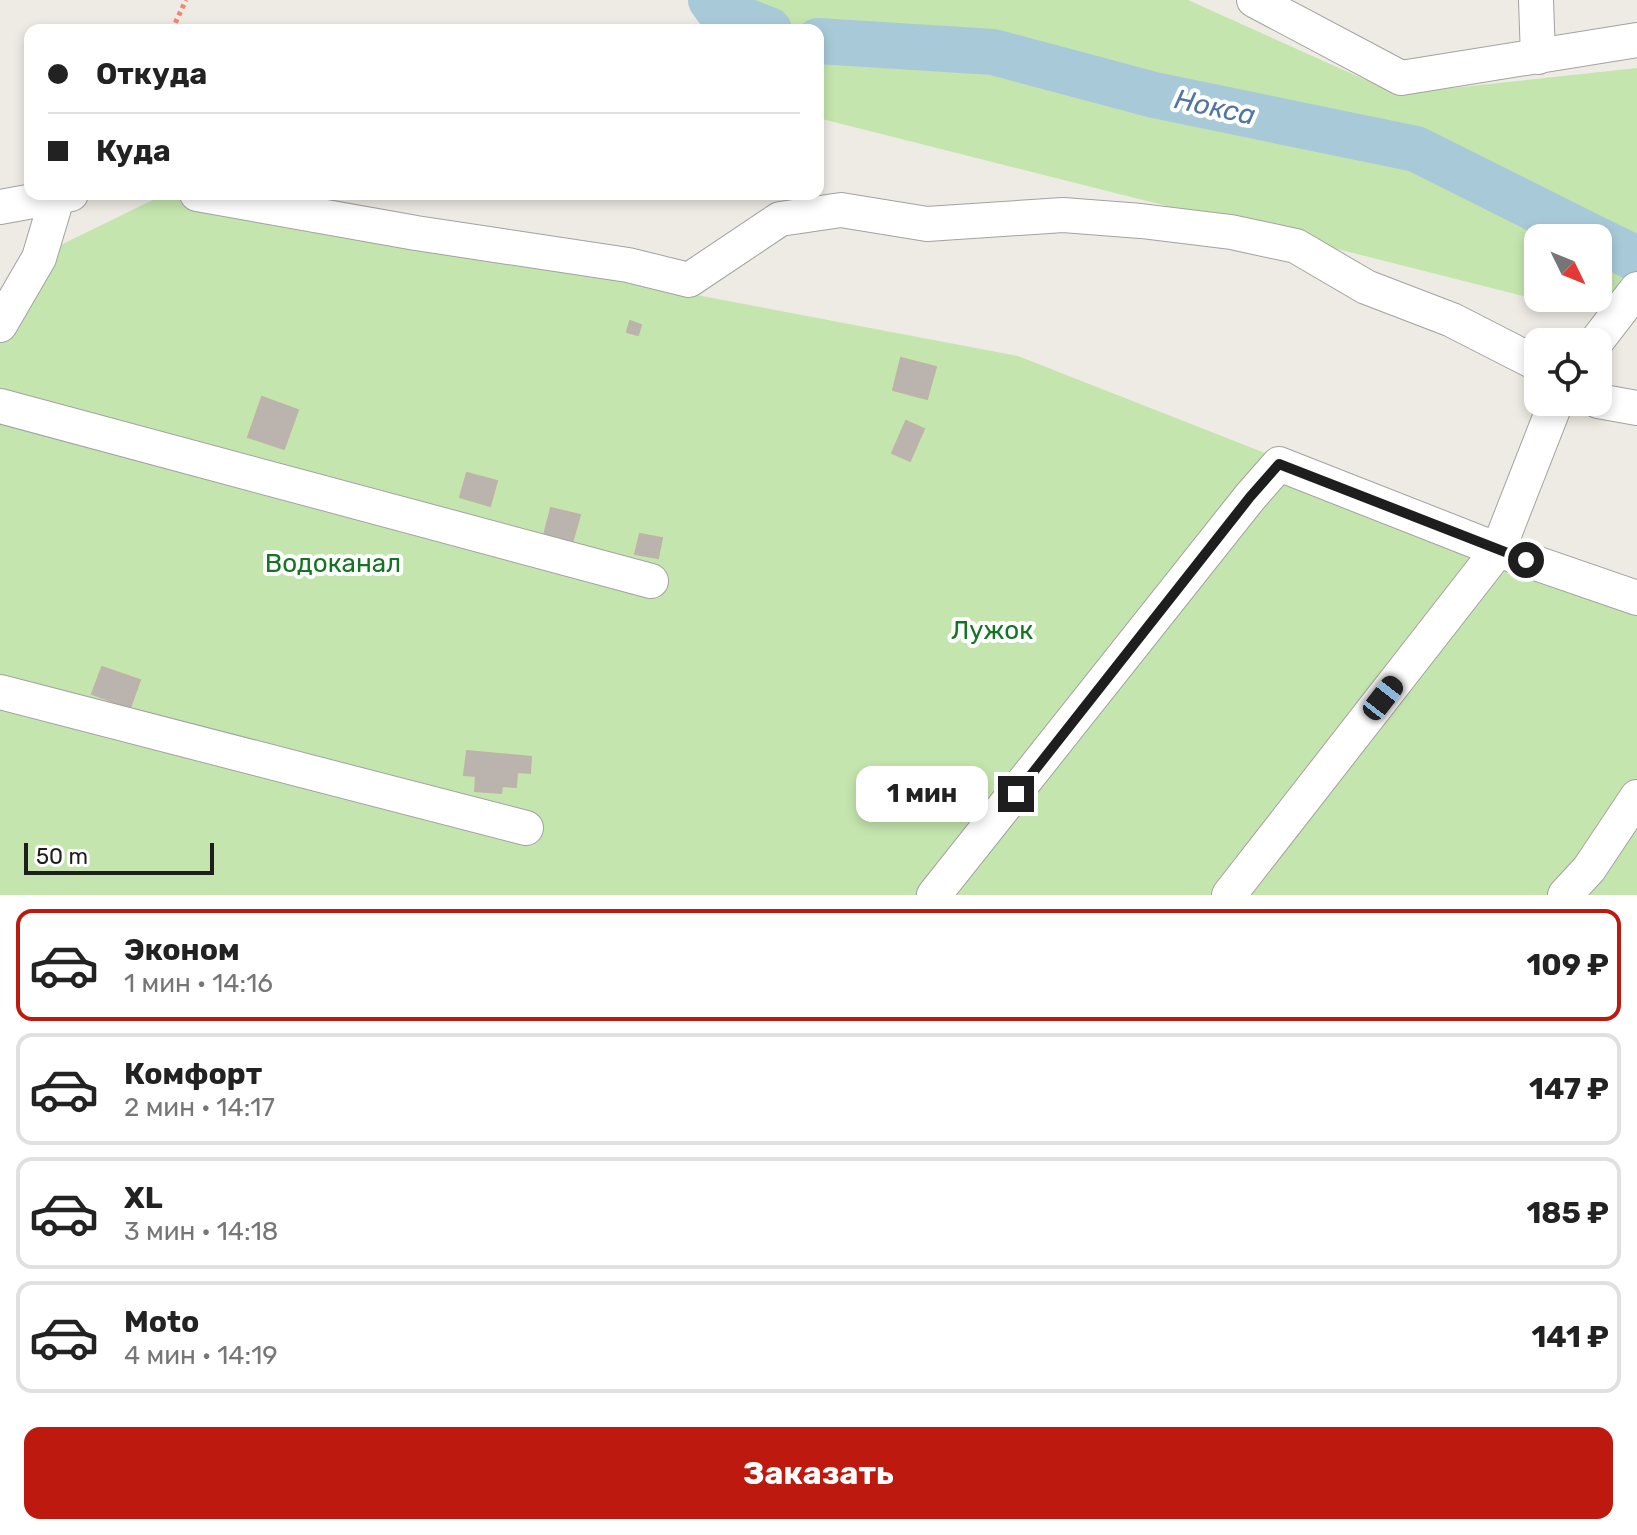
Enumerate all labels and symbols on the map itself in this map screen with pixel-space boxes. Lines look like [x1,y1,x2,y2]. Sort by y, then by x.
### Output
water label: Нокса [1171,82,1259,132]
north arrow [1524,224,1612,312]
route start [1508,542,1544,578]
park label: Водоканал [265,548,401,579]
park label: Лужок [951,615,1033,646]
car [1359,672,1407,724]
callout: 1 мин [856,766,988,822]
route end [998,776,1034,812]
scale bar [24,839,214,875]

